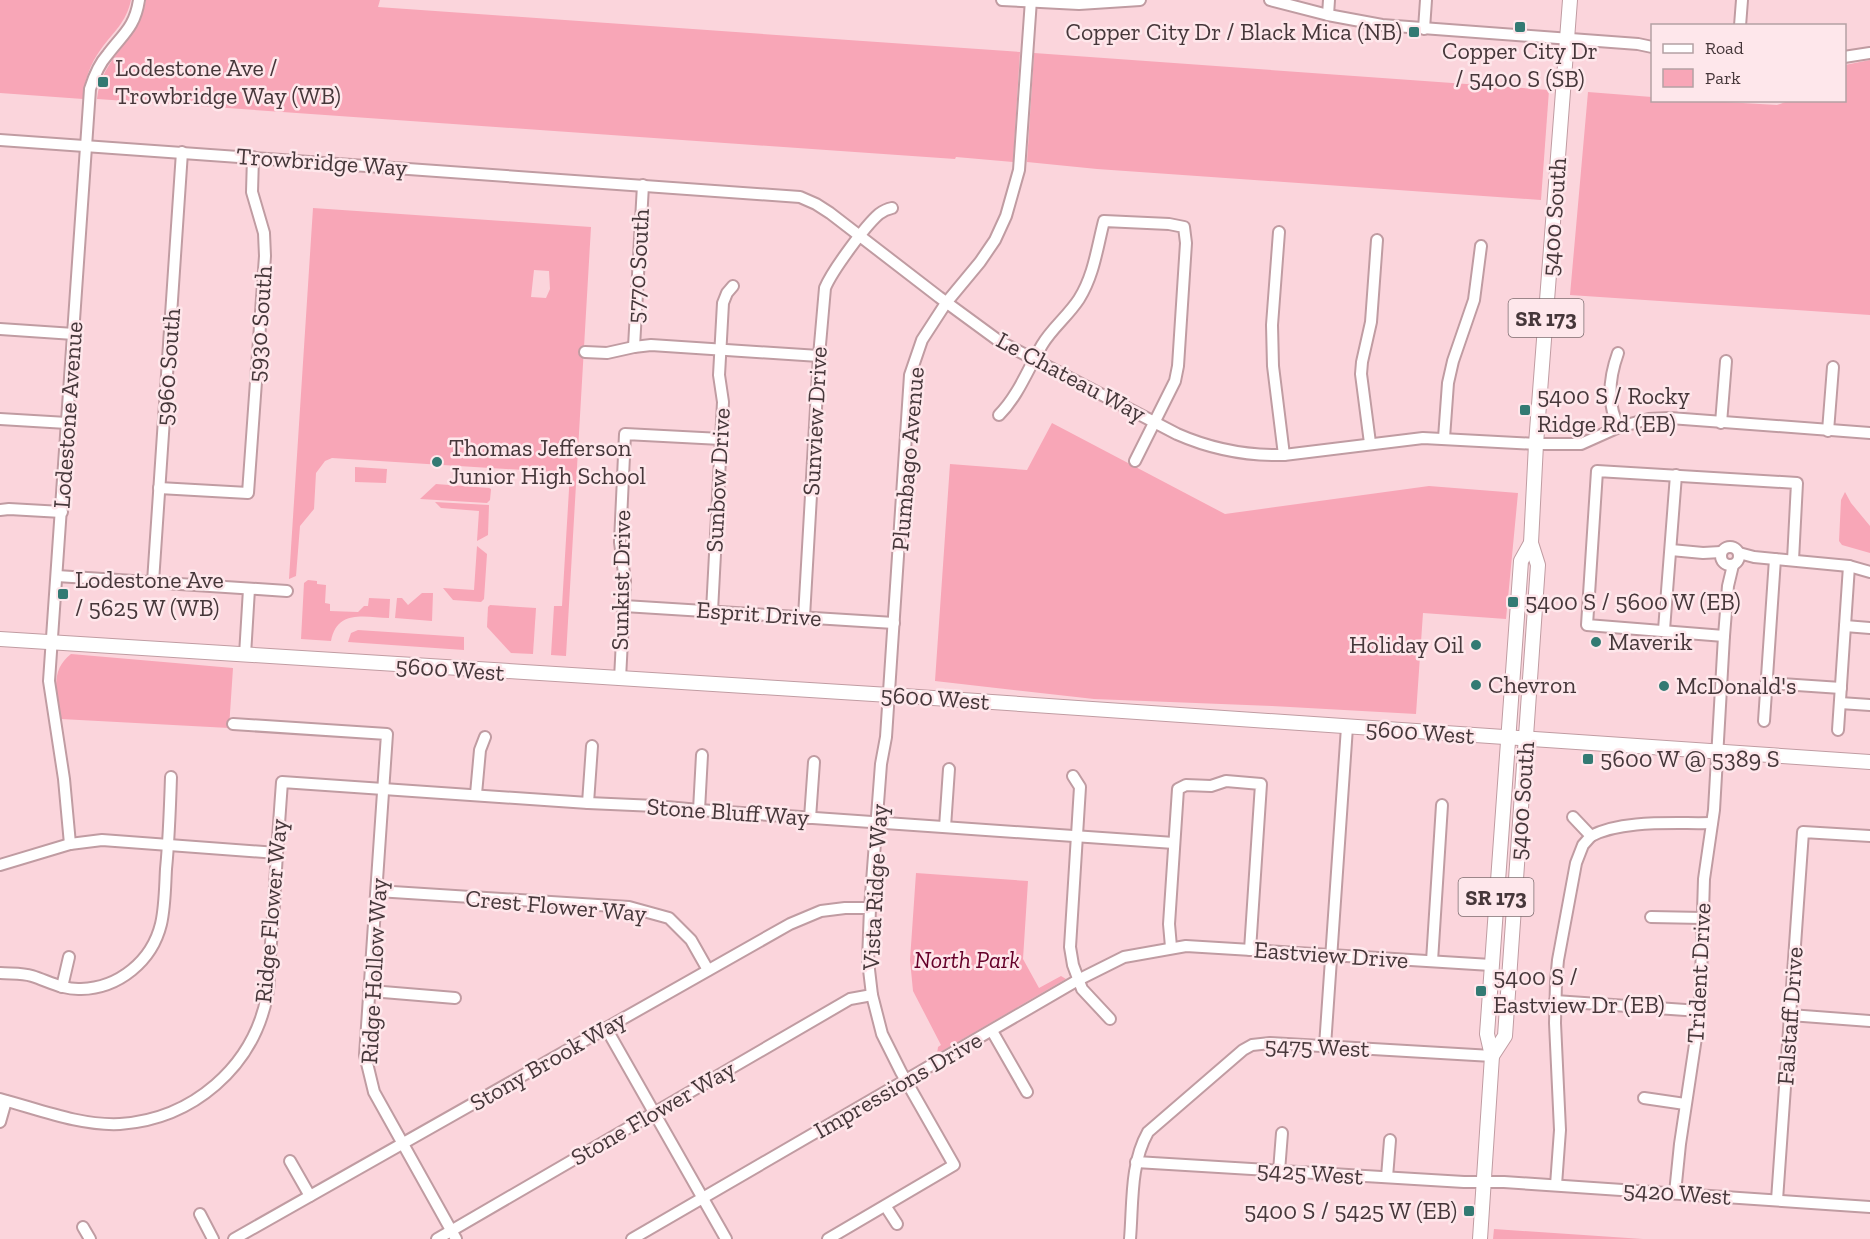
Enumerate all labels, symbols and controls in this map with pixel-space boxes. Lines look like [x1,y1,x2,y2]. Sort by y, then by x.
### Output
place label: Copper City Dr / Black Mica (NB) [1065,17,1402,46]
marker: Copper City Dr / 5400 S (SB) [1513,20,1527,34]
legend [1651,24,1846,102]
marker: Copper City Dr / Black Mica (NB) [1407,25,1421,39]
place label: Copper City Dr / 5400 S (SB) [1442,36,1598,93]
text: Road [1705,37,1744,59]
place label: Lodestone Ave / Trowbridge Way (WB) [115,53,341,110]
text: Park [1705,67,1741,89]
marker: Lodestone Ave / Trowbridge Way (WB) [96,75,110,89]
street label: Trowbridge Way [235,141,409,182]
street label: 5400 South [1535,156,1572,277]
street label: 5770 South [620,207,655,324]
street label: 5930 South [241,264,278,383]
road number: SR 173 [1508,299,1584,337]
street label: 5960 South [149,307,186,427]
street label: Lodestone Avenue [47,320,89,509]
street label: Le Chateau Way [992,325,1152,428]
street label: Sunview Drive [796,346,833,496]
street label: Plumbago Avenue [885,366,930,552]
place label: 5400 S / Rocky Ridge Rd (EB) [1537,381,1691,438]
marker: 5400 S / Rocky Ridge Rd (EB) [1518,403,1532,417]
street label: Sunbow Drive [699,407,736,553]
place label: Thomas Jefferson Junior High School [449,433,646,490]
marker: Thomas Jefferson Junior High School [430,455,444,469]
street label: Sunkist Drive [605,509,636,651]
place label: Lodestone Ave / 5625 W (WB) [75,565,224,622]
marker: Lodestone Ave / 5625 W (WB) [56,587,70,601]
place label: 5400 S / 5600 W (EB) [1525,587,1741,616]
street label: Esprit Drive [695,595,823,632]
marker: 5400 S / 5600 W (EB) [1506,595,1520,609]
place label: Maverik [1608,627,1693,656]
place label: Holiday Oil [1349,630,1464,659]
marker: Maverik [1589,635,1603,649]
marker: Holiday Oil [1469,638,1483,652]
street label: 5600 West [394,650,506,687]
place label: Chevron [1488,670,1576,699]
place label: McDonald's [1676,671,1796,700]
marker: Chevron [1469,678,1483,692]
street label: 5600 West [879,679,991,716]
marker: McDonald's [1657,679,1671,693]
street label: 5600 West [1364,713,1476,750]
street label: 5400 South [1503,740,1540,861]
place label: 5600 W @ 5389 S [1600,744,1780,773]
marker: 5600 W @ 5389 S [1581,752,1595,766]
street label: Stone Bluff Way [646,791,811,832]
street label: Vista Ridge Way [856,802,893,972]
street label: Ridge Flower Way [248,817,293,1004]
street label: Ridge Hollow Way [354,876,393,1065]
road number: SR 173 [1458,878,1534,916]
street label: Crest Flower Way [464,883,649,928]
street label: Trident Drive [1680,902,1717,1044]
street label: Eastview Drive [1253,935,1409,974]
park label: North Park [914,945,1020,974]
street label: Falstaff Drive [1770,946,1809,1086]
place label: 5400 S / Eastview Dr (EB) [1493,962,1665,1019]
marker: 5400 S / Eastview Dr (EB) [1474,984,1488,998]
street label: Stony Brook Way [465,1004,632,1117]
street label: Impressions Drive [809,1025,987,1144]
street label: 5475 West [1264,1030,1370,1063]
street label: Stone Flower Way [565,1053,741,1171]
street label: 5425 West [1256,1154,1364,1191]
street label: 5420 West [1622,1174,1732,1211]
place label: 5400 S / 5425 W (EB) [1244,1196,1457,1225]
marker: 5400 S / 5425 W (EB) [1462,1204,1476,1218]

